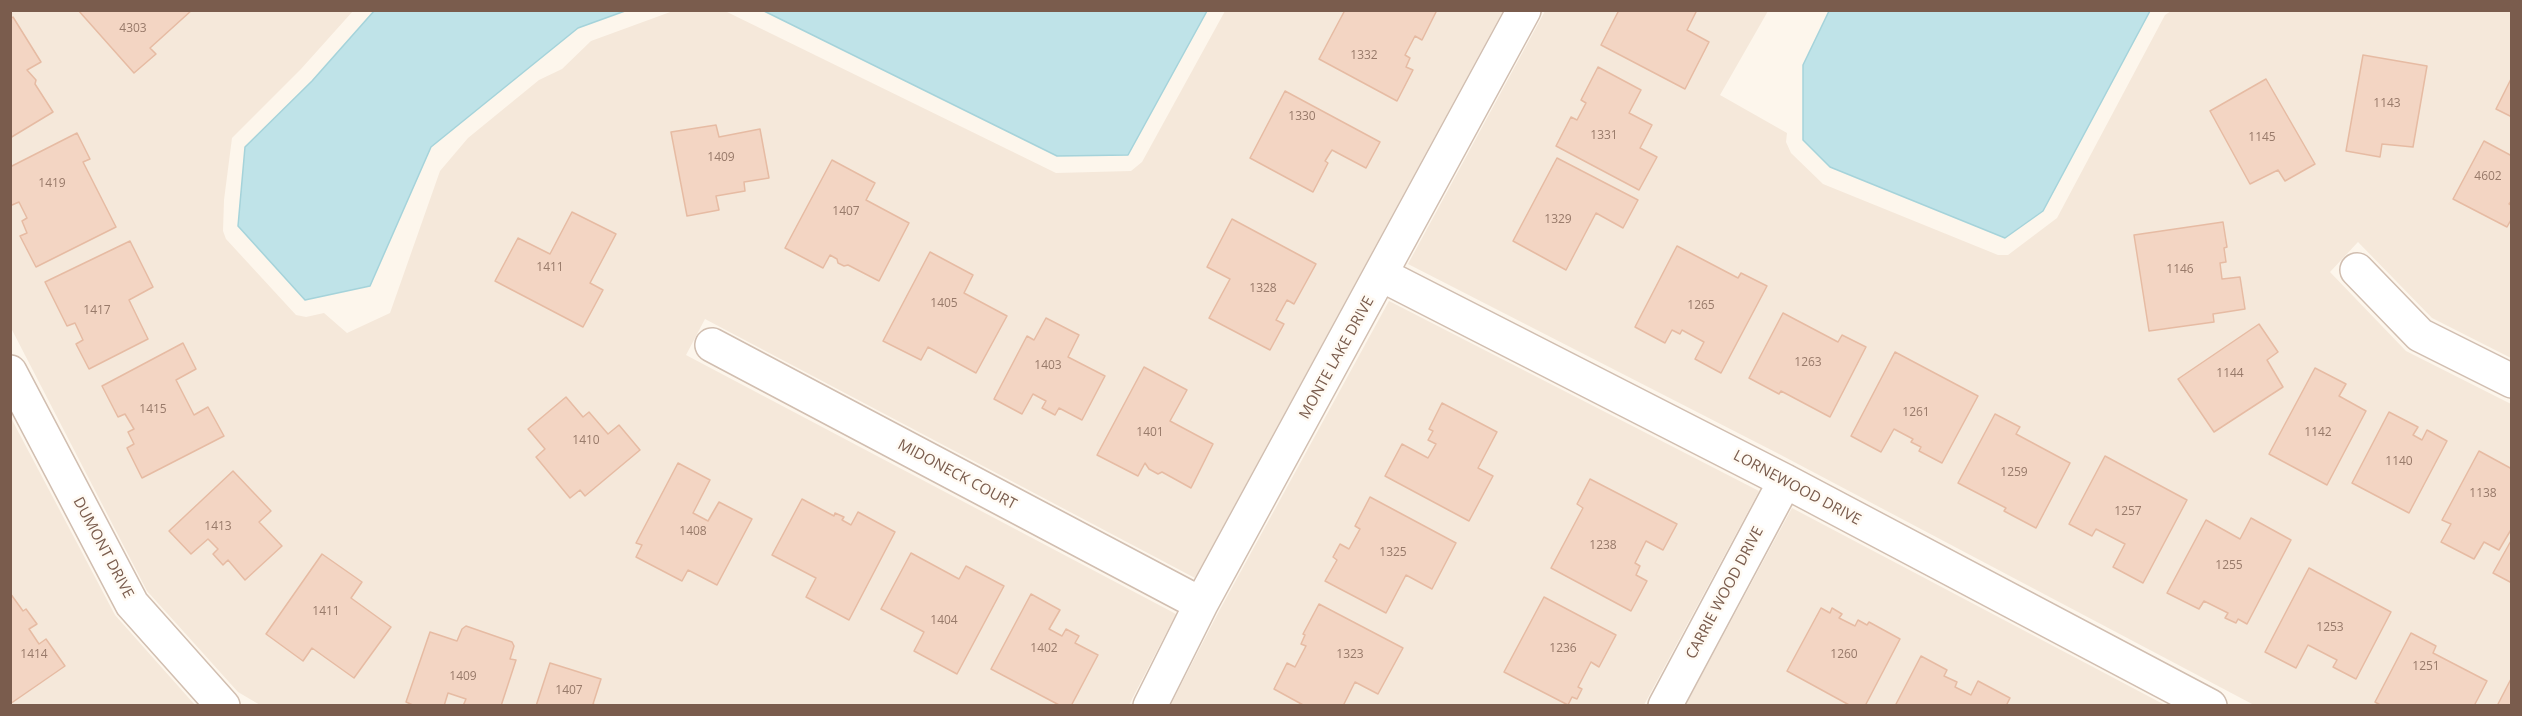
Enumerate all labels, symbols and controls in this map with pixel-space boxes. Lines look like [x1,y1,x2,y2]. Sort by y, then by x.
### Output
house number: 4303 [119,22,147,36]
house number: 1332 [1350,49,1378,63]
house number: 1143 [2373,97,2401,111]
house number: 1330 [1288,110,1316,124]
house number: 1331 [1590,129,1618,143]
house number: 1145 [2248,131,2276,145]
house number: 1409 [707,151,735,165]
house number: 4602 [2474,170,2502,184]
house number: 1419 [38,177,66,191]
house number: 1407 [832,205,860,219]
house number: 1329 [1544,213,1572,227]
house number: 1411 [536,261,564,275]
house number: 1146 [2166,263,2194,277]
house number: 1328 [1249,282,1277,296]
street label: MONTE LAKE DRIVE [1296,294,1378,422]
house number: 1405 [930,297,958,311]
house number: 1265 [1687,299,1715,313]
house number: 1417 [83,304,111,318]
house number: 1263 [1794,356,1822,370]
house number: 1403 [1034,359,1062,373]
house number: 1144 [2216,367,2244,381]
house number: 1415 [139,403,167,417]
house number: 1261 [1902,406,1930,420]
house number: 1401 [1136,426,1164,440]
house number: 1142 [2304,426,2332,440]
house number: 1410 [572,434,600,448]
street label: MIDONECK COURT [895,436,1019,514]
street label: LORNEWOOD DRIVE [1730,447,1864,529]
house number: 1140 [2385,455,2413,469]
house number: 1259 [2000,466,2028,480]
house number: 1138 [2469,487,2497,501]
street label: DUMONT DRIVE [69,494,137,602]
house number: 1257 [2114,505,2142,519]
house number: 1413 [204,520,232,534]
street label: CARRIE WOOD DRIVE [1682,524,1768,662]
house number: 1408 [679,525,707,539]
house number: 1238 [1589,539,1617,553]
house number: 1325 [1379,546,1407,560]
house number: 1255 [2215,559,2243,573]
house number: 1411 [312,605,340,619]
house number: 1404 [930,614,958,628]
house number: 1253 [2316,621,2344,635]
house number: 1402 [1030,642,1058,656]
house number: 1236 [1549,642,1577,656]
house number: 1414 [20,648,48,662]
house number: 1323 [1336,648,1364,662]
house number: 1260 [1830,648,1858,662]
house number: 1251 [2412,660,2440,674]
house number: 1409 [449,670,477,684]
house number: 1407 [555,684,583,698]

